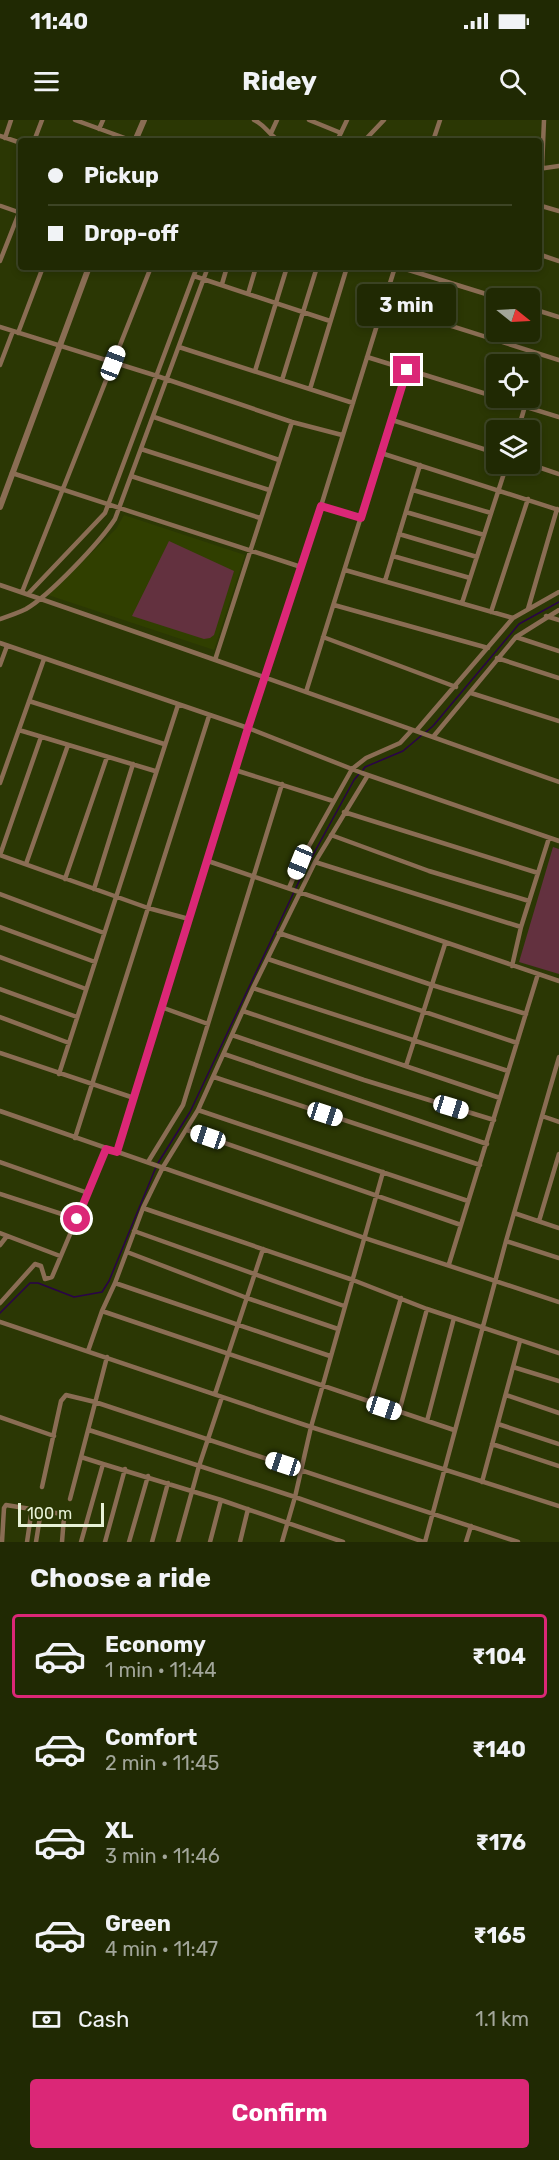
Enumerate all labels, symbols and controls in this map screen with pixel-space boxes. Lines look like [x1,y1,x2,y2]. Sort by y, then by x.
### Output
text: 11:40 [30,8,88,35]
icon: menu [30,65,63,98]
text: Ridey [242,65,317,97]
icon: search [496,65,529,98]
text: Pickup [84,162,159,189]
text: Drop-off [84,220,179,247]
callout: 3 min [358,283,456,325]
north arrow [486,288,540,342]
map controls [486,288,540,474]
text: 3 min [379,293,434,317]
car [98,343,128,383]
button: locate [486,354,540,408]
route end [393,356,420,383]
button: layers [486,420,540,474]
car [285,842,315,882]
car [431,1093,471,1121]
car [305,1100,345,1128]
car [188,1123,228,1151]
route start [63,1205,90,1232]
car [364,1394,404,1422]
car [263,1450,303,1478]
scale bar [18,1500,104,1528]
text: 100 m [27,1504,72,1523]
text: Choose a ride [30,1562,211,1594]
icon: car [33,1629,87,1683]
text: Economy [105,1631,206,1658]
text: ₹104 [472,1643,526,1670]
text: 1 min · 11:44 [105,1658,217,1682]
icon: car [33,1722,87,1776]
text: Comfort [105,1724,197,1751]
text: ₹140 [472,1736,526,1763]
text: 2 min · 11:45 [105,1751,219,1775]
icon: car [33,1815,87,1869]
text: XL [105,1817,133,1844]
text: ₹176 [476,1829,526,1856]
text: 3 min · 11:46 [105,1844,220,1868]
icon: car [33,1908,87,1962]
text: Green [105,1910,171,1937]
text: ₹165 [473,1922,526,1949]
text: 4 min · 11:47 [105,1937,218,1961]
icon: cash [30,2003,63,2036]
text: Cash [78,2006,129,2033]
text: 1.1 km [475,2007,529,2031]
button: Confirm [30,2079,529,2148]

